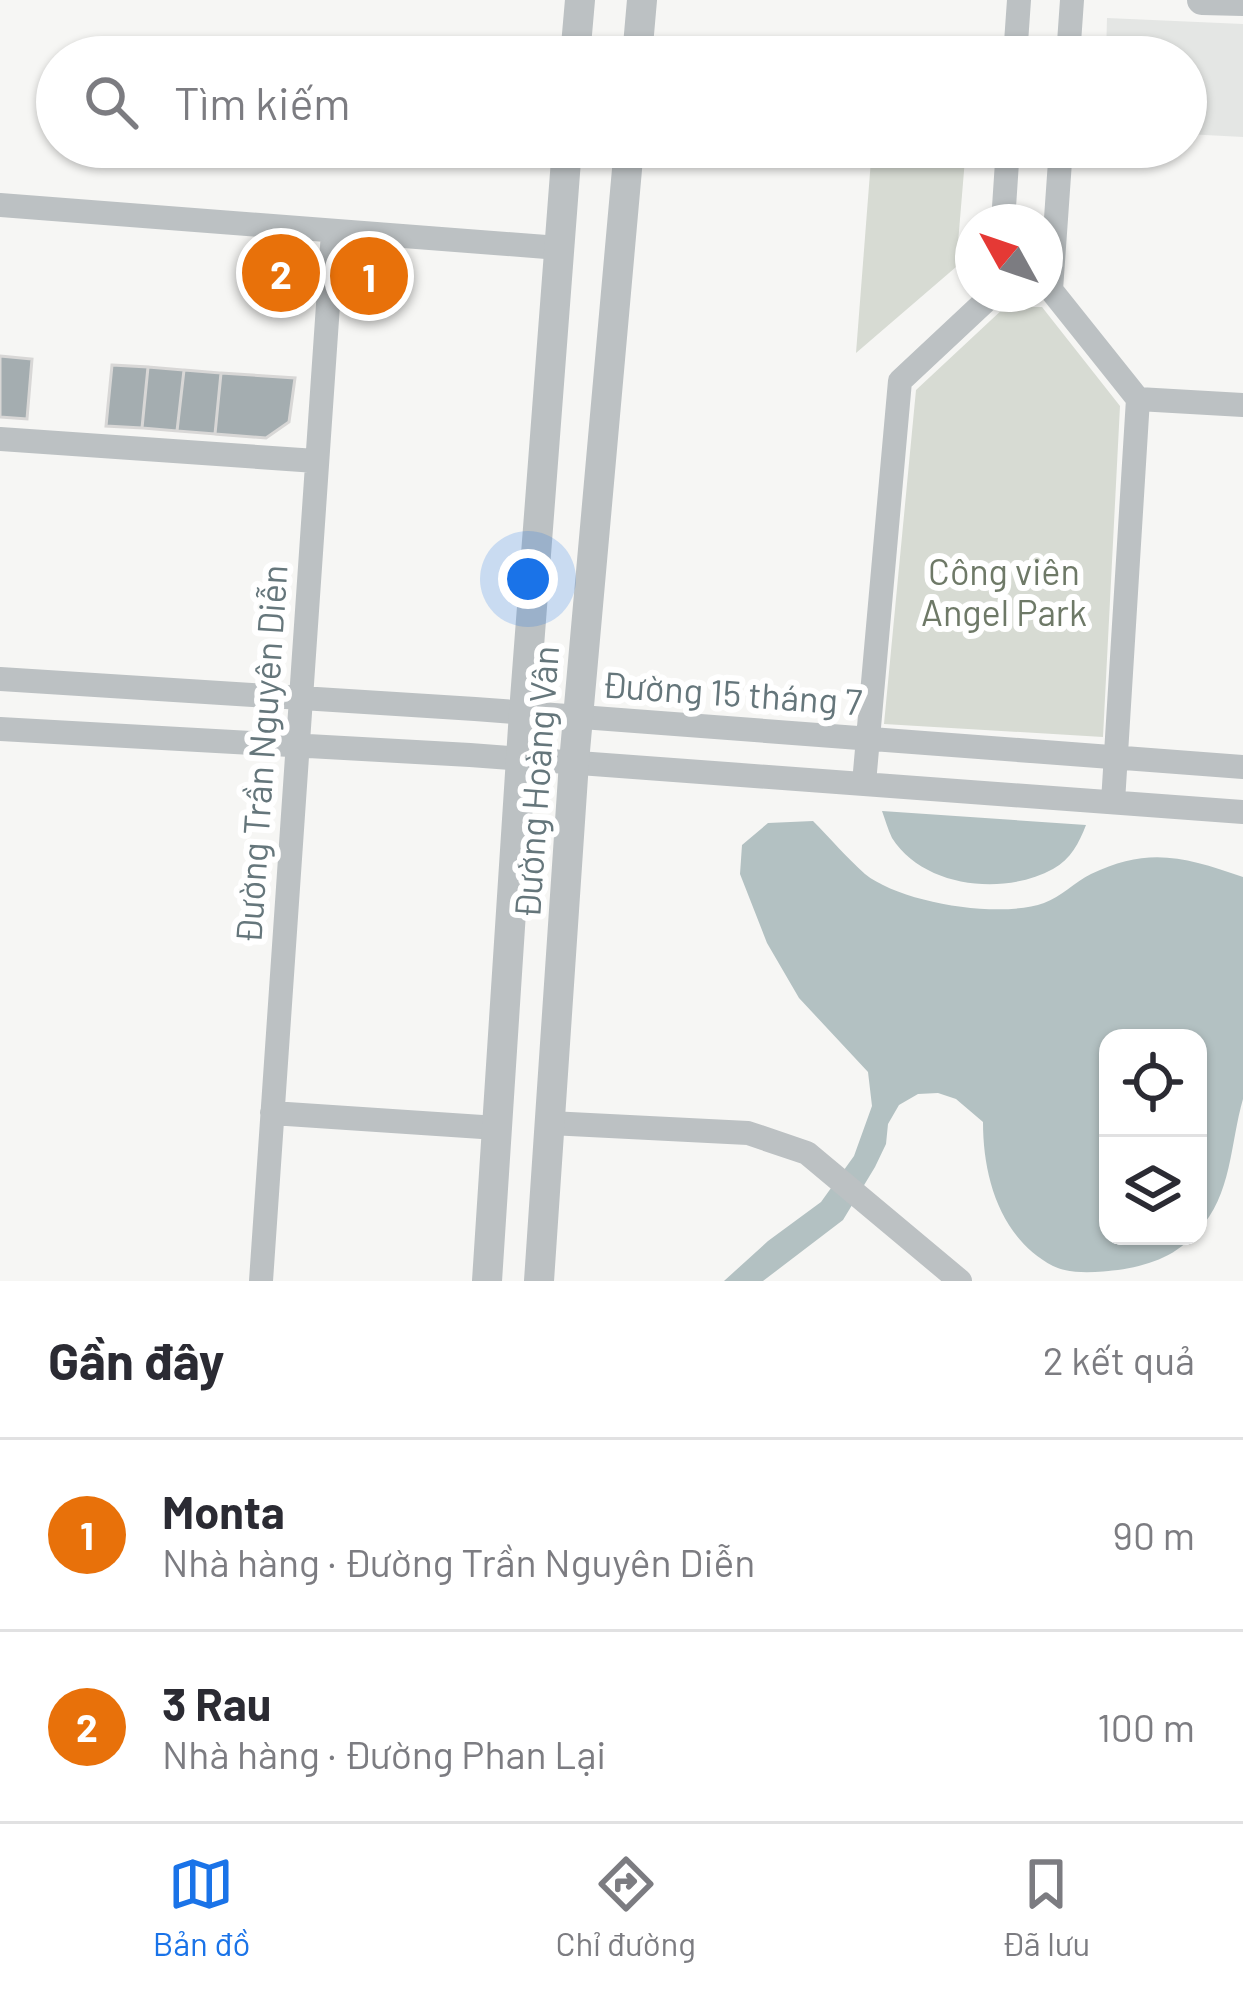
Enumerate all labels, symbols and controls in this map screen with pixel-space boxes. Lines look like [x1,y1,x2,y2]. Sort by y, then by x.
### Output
search box [36,36,1207,168]
icon: search [78,69,144,135]
text: Tìm kiếm [174,75,351,129]
north arrow [955,204,1063,312]
pin: 2 [242,228,320,318]
pin: 1 [330,231,408,321]
your location [498,549,558,609]
park label: Công viên Angel Park [921,549,1087,633]
street label: Đường Trần Nguyên Diễn [225,563,295,945]
street label: Đường Hoàng Vân [504,644,566,920]
street label: Đường 15 tháng 7 [600,661,864,723]
map controls [1099,1029,1207,1245]
button: locate [1099,1029,1207,1137]
button: layers [1099,1137,1207,1245]
text: Gần đây [48,1329,224,1390]
text: 2 kết quả [1043,1336,1195,1383]
text: Monta [162,1484,285,1538]
text: 1 [80,1511,94,1558]
text: 90 m [1113,1511,1195,1558]
text: Nhà hàng · Đường Trần Nguyên Diễn [162,1538,755,1585]
text: 3 Rau [162,1676,271,1730]
text: 2 [76,1703,98,1750]
text: 100 m [1097,1703,1195,1750]
text: Nhà hàng · Đường Phan Lại [162,1730,606,1777]
tab: Bản đồ [153,1851,250,1963]
tab: Chỉ đường [556,1851,696,1963]
tab: Đã lưu [1001,1851,1090,1963]

